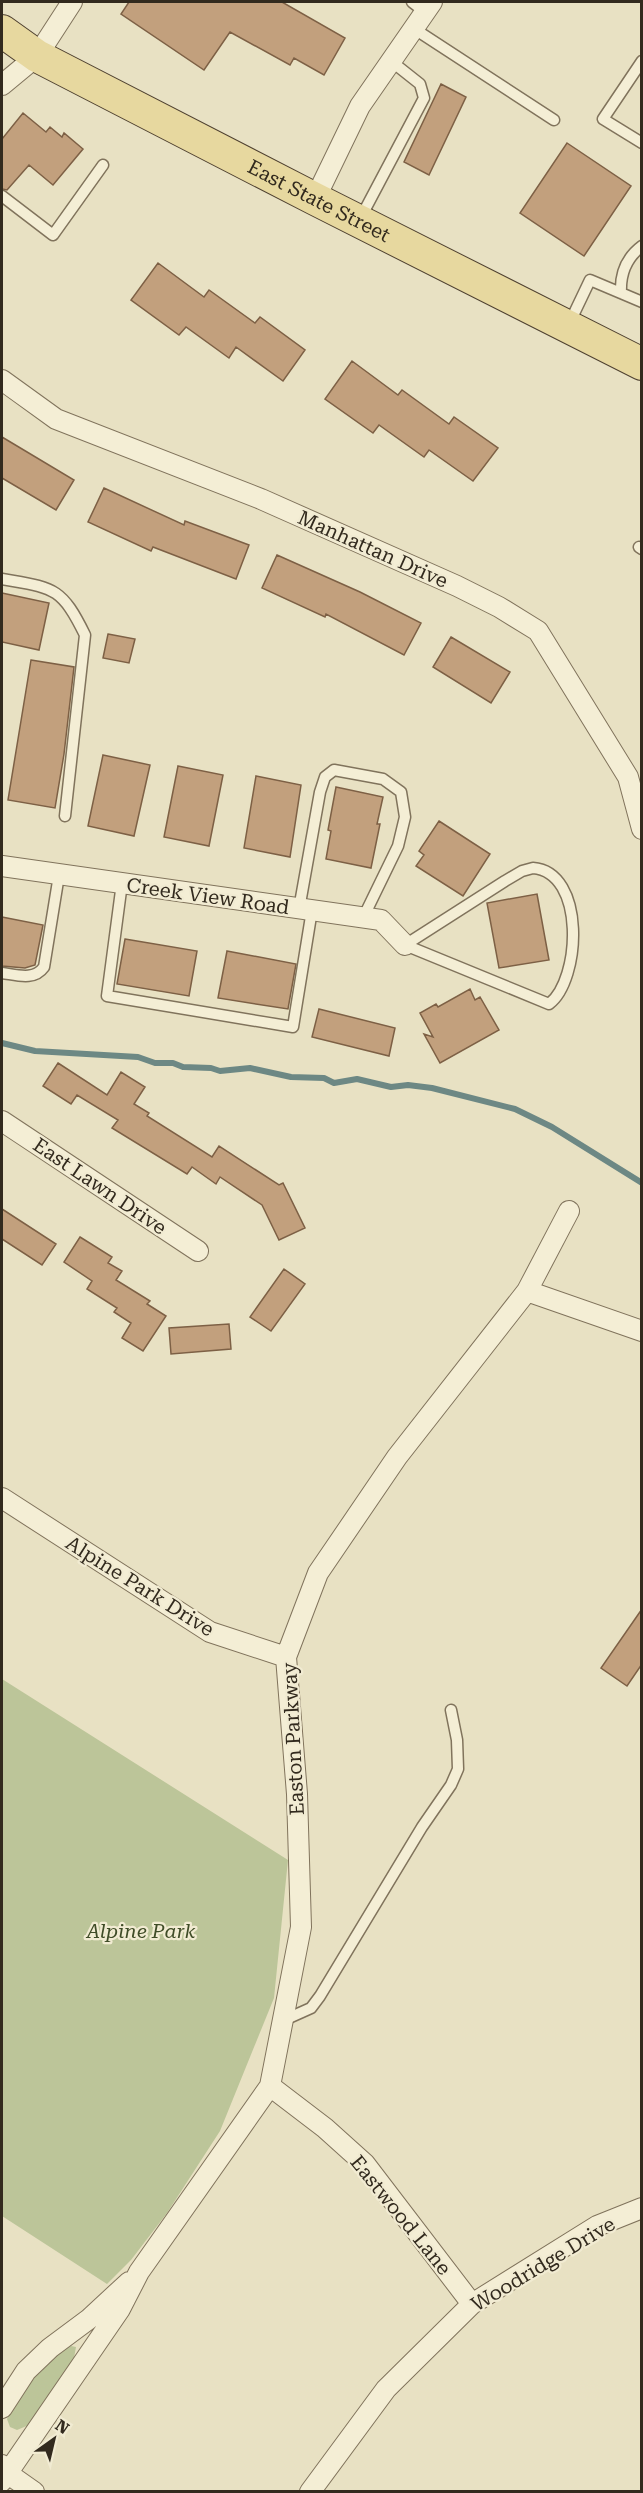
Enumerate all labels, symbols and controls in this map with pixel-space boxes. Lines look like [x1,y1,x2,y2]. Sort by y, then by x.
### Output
street label: East State Street [244,154,395,247]
street label: Manhattan Drive [294,505,452,593]
street label: Creek View Road [125,873,291,919]
street label: East Lawn Drive [29,1133,171,1239]
street label: Alpine Park Drive [61,1531,219,1641]
street label: Easton Parkway [277,1662,309,1816]
park label: Alpine Park [86,1919,195,1943]
street label: Eastwood Lane [345,2150,457,2280]
street label: Woodridge Drive [467,2212,619,2316]
north arrow [24,2409,84,2469]
text: N [52,2416,73,2438]

